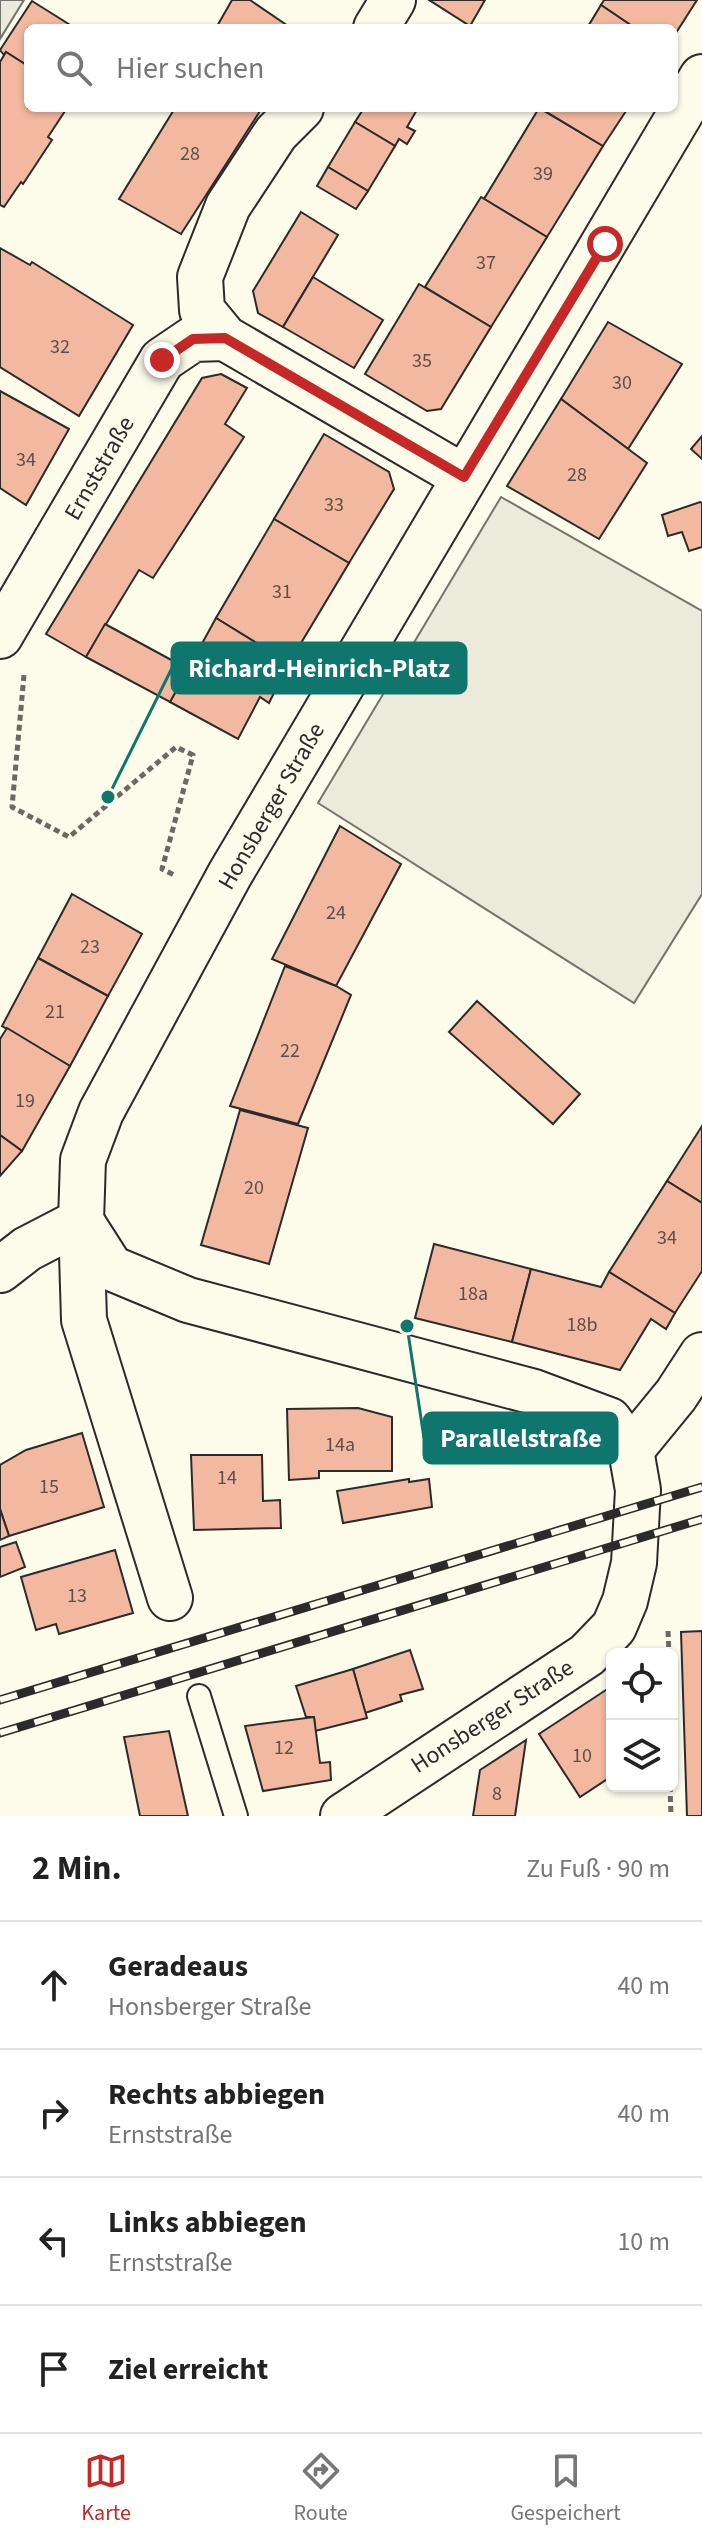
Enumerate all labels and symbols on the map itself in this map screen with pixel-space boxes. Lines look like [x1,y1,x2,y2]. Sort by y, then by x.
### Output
house number: 28 [180,140,200,168]
house number: 39 [533,160,553,188]
route start [587,226,623,262]
house number: 37 [476,249,496,277]
house number: 32 [50,333,70,361]
route end [144,342,180,378]
house number: 35 [412,347,432,375]
house number: 30 [612,369,632,397]
street label: Ernststraße [56,410,143,527]
house number: 34 [16,446,36,474]
house number: 28 [567,461,587,489]
house number: 33 [324,491,344,519]
house number: 31 [272,578,292,606]
callout: Richard-Heinrich-Platz [172,643,466,693]
text: Richard-Heinrich-Platz [188,650,450,687]
street label: Honsberger Straße [209,716,334,896]
house number: 24 [326,899,346,927]
house number: 23 [80,933,100,961]
house number: 21 [45,998,65,1026]
house number: 22 [280,1037,300,1065]
house number: 19 [15,1087,35,1115]
house number: 20 [244,1174,264,1202]
house number: 34 [657,1224,677,1252]
house number: 18a [458,1280,488,1308]
house number: 18b [567,1311,597,1339]
callout: Parallelstraße [424,1413,617,1463]
text: Parallelstraße [440,1420,602,1457]
house number: 14a [325,1431,355,1459]
house number: 14 [217,1464,237,1492]
house number: 15 [39,1473,59,1501]
house number: 13 [67,1582,87,1610]
street label: Honsberger Straße [404,1651,581,1782]
house number: 12 [274,1734,294,1762]
house number: 10 [572,1742,592,1770]
house number: 8 [492,1780,502,1808]

